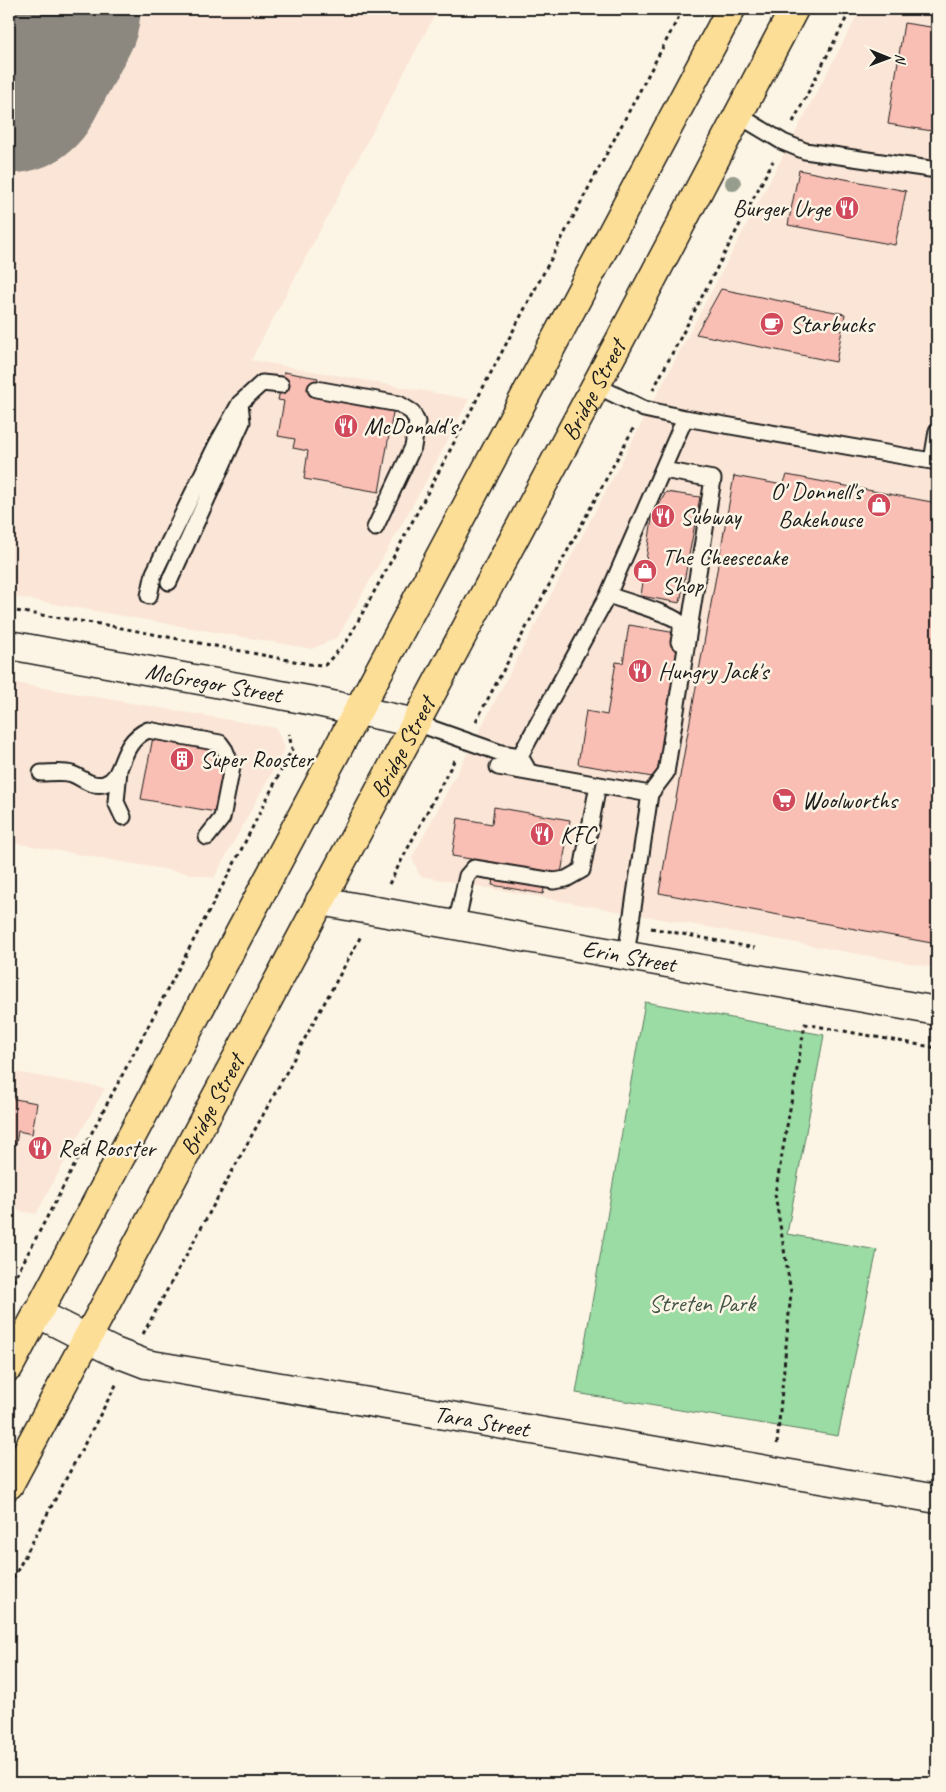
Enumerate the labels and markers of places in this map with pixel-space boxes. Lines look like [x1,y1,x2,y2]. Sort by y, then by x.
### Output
place label: Burger Urge [732,193,832,223]
restaurant icon: Burger Urge [834,195,860,221]
place label: Starbucks [790,309,876,339]
cafe icon: Starbucks [759,311,785,337]
place label: McDonald's [364,411,460,441]
restaurant icon: McDonald's [333,413,359,439]
place label: O' Donnell's Bakehouse [770,476,865,534]
shop icon: O' Donnell's Bakehouse [866,492,892,518]
place label: Subway [680,501,742,531]
restaurant icon: Subway [650,503,676,529]
place label: The Cheesecake Shop [662,542,789,600]
shop icon: The Cheesecake Shop [632,558,658,584]
place label: Hungry Jack's [658,656,771,686]
restaurant icon: Hungry Jack's [627,658,653,684]
place label: Super Rooster [200,744,315,774]
building icon: Super Rooster [169,746,195,772]
place label: Woolworths [802,785,899,815]
supermarket icon: Woolworths [771,787,797,813]
place label: KFC [560,819,597,849]
restaurant icon: KFC [529,821,555,847]
place label: Red Rooster [58,1133,158,1163]
restaurant icon: Red Rooster [27,1135,53,1161]

